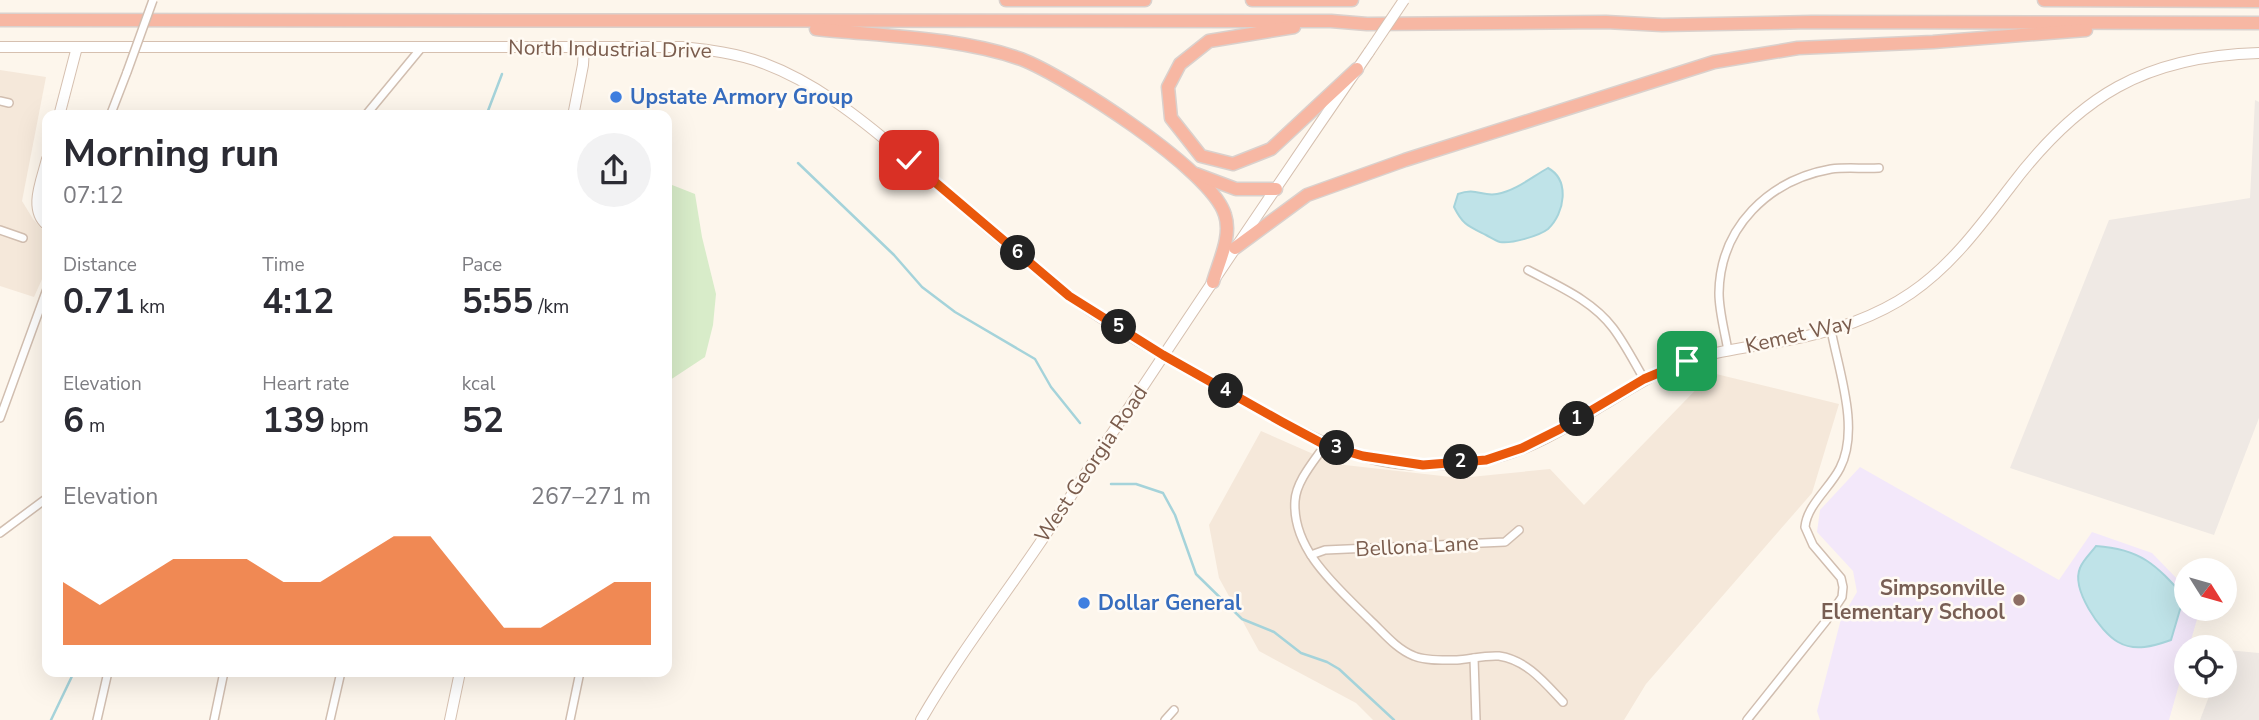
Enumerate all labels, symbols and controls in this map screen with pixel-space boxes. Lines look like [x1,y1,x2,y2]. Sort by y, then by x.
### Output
street label: North Industrial Drive [508,33,712,65]
place label: Upstate Armory Group [630,83,853,111]
marker: Upstate Armory Group [608,89,624,105]
text: Morning run [63,128,279,179]
pin [879,130,939,190]
button: share [577,133,651,207]
icon: check [890,141,928,179]
text: 07:12 [63,180,123,211]
pin: 6 [1000,236,1036,270]
text: 6 [1012,239,1023,265]
text: Distance [63,252,137,278]
text: Time [262,252,305,278]
text: Pace [462,252,502,278]
text: 0.71 [63,278,135,325]
text: 4:12 [262,278,334,325]
text: 5:55 [462,278,533,325]
text: km [135,294,165,320]
text: /km [533,294,569,320]
street label: Kemet Way [1742,308,1856,360]
pin: 5 [1102,310,1136,344]
text: 5 [1113,313,1124,339]
pin [1657,331,1717,391]
icon: arrive [1668,342,1706,380]
text: Elevation [63,371,142,397]
text: Heart rate [262,371,349,397]
text: kcal [462,371,495,397]
pin: 4 [1208,374,1244,408]
text: 4 [1220,377,1231,403]
street label: West Georgia Road [1028,380,1154,548]
text: 6 [63,397,84,444]
text: 139 [262,397,325,444]
text: 52 [462,397,504,444]
pin: 1 [1560,402,1594,436]
text: 1 [1571,405,1582,431]
text: m [84,413,105,439]
text: bpm [325,413,369,439]
pin: 3 [1320,430,1354,466]
text: 3 [1331,434,1342,460]
pin: 2 [1444,444,1478,480]
text: 2 [1455,448,1466,474]
text: Elevation [63,481,158,512]
text: 267–271 m [531,481,651,512]
street label: Bellona Lane [1355,529,1479,563]
north arrow [2174,558,2236,621]
map controls [2174,558,2237,698]
place label: Simpsonville Elementary School [1821,574,2005,626]
place label: Dollar General [1098,589,1242,617]
marker: Simpsonville Elementary School [2011,592,2027,608]
marker: Dollar General [1076,595,1092,611]
button: locate [2174,635,2237,698]

